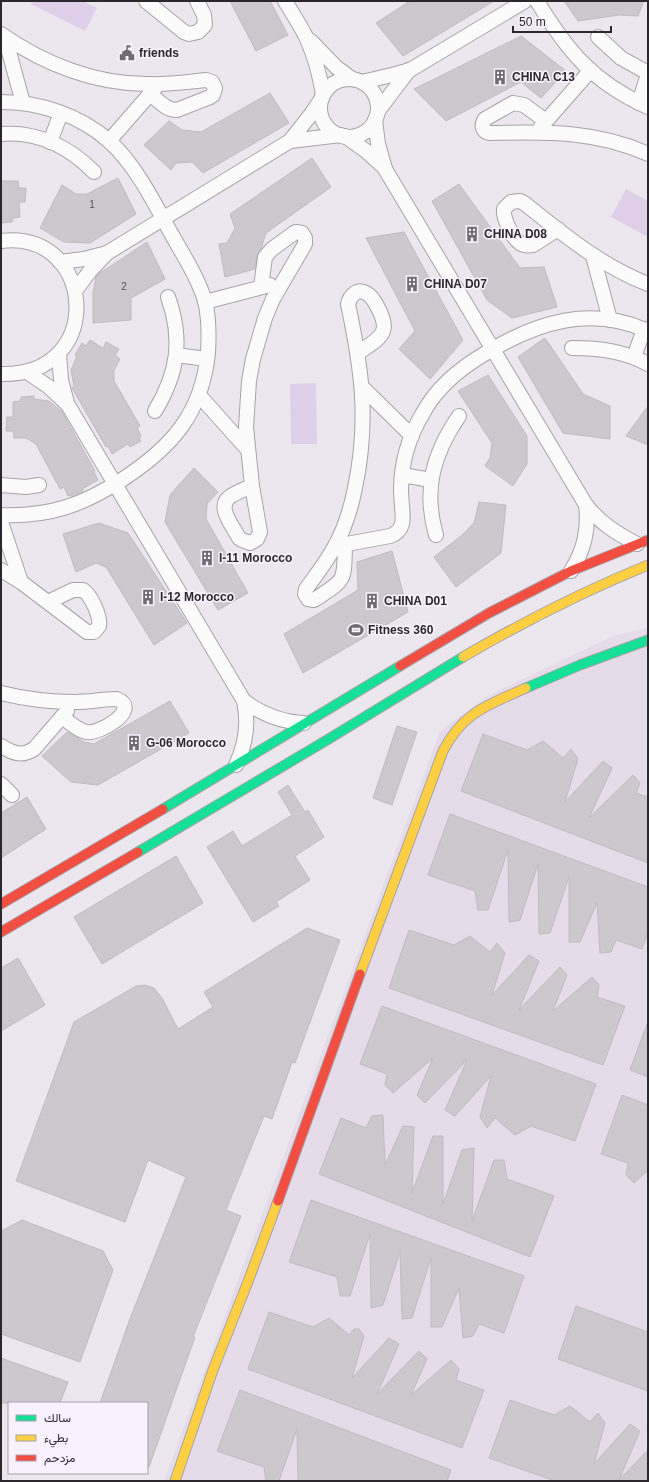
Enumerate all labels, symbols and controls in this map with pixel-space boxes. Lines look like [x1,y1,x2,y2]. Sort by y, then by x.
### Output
scale bar [513,8,611,34]
text: 50 m [519,15,546,29]
public building icon: friends [118,44,136,62]
place label: friends [139,46,179,60]
building icon: CHINA C13 [491,68,509,86]
place label: CHINA C13 [512,70,575,84]
house number: 1 [89,199,95,210]
building icon: CHINA D08 [463,225,481,243]
place label: CHINA D08 [484,227,547,241]
building icon: CHINA D07 [403,275,421,293]
place label: CHINA D07 [424,277,487,291]
house number: 2 [121,281,127,292]
building icon: I-11 Morocco [198,549,216,567]
place label: I-11 Morocco [219,551,292,565]
building icon: I-12 Morocco [139,588,157,606]
place label: I-12 Morocco [160,590,234,604]
building icon: CHINA D01 [363,592,381,610]
place label: CHINA D01 [384,594,447,608]
sports icon: Fitness 360 [347,621,365,639]
place label: Fitness 360 [368,623,434,637]
building icon: G-06 Morocco [125,734,143,752]
place label: G-06 Morocco [146,736,226,750]
legend [8,1402,148,1474]
text: سالك [44,1411,71,1425]
text: بطيء [44,1431,68,1448]
text: مزدحم [44,1451,75,1466]

